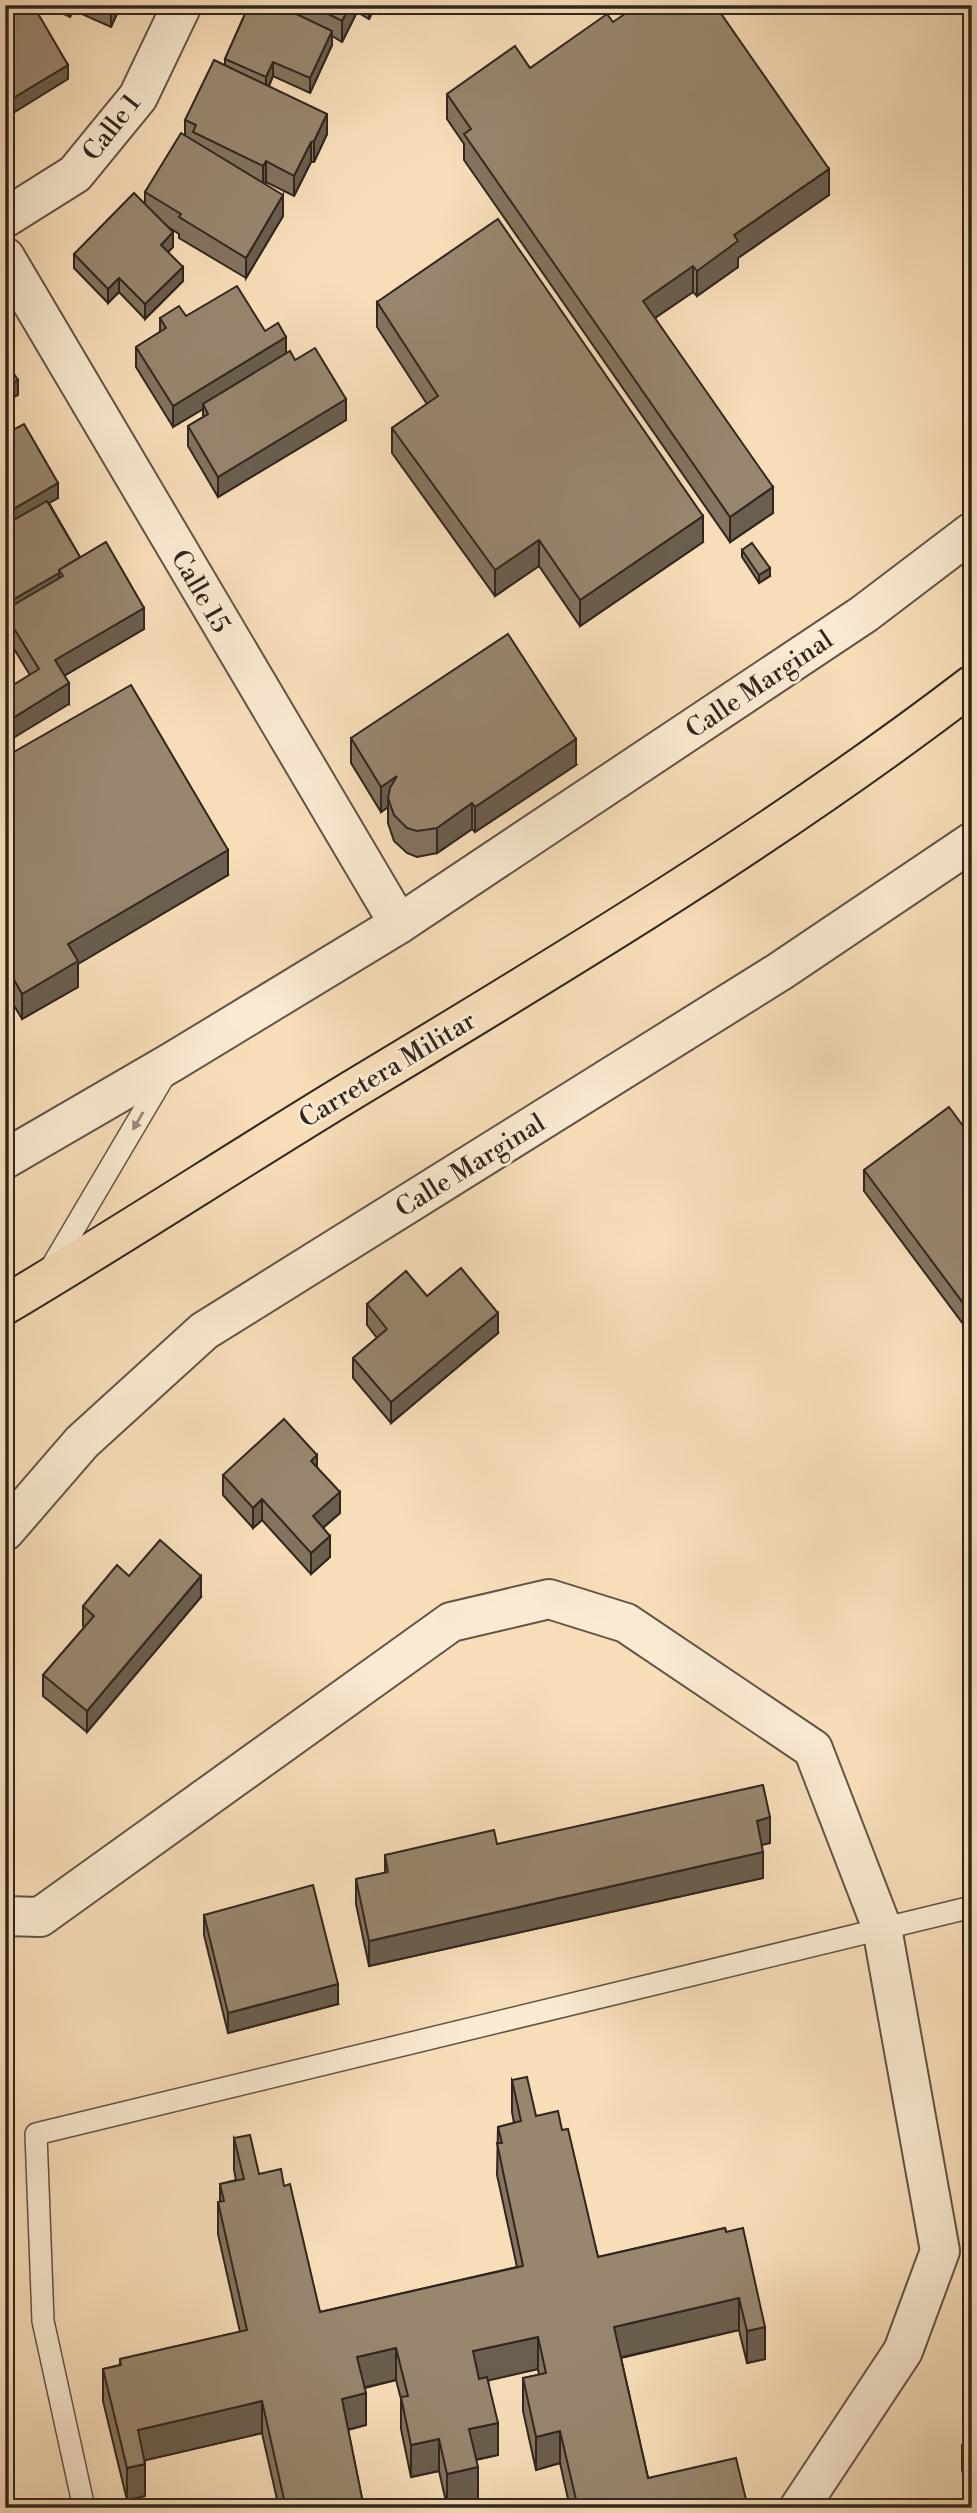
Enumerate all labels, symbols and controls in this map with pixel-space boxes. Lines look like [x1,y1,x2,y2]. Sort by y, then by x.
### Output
street label: Calle 1 [76,88,148,167]
street label: Calle 15 [164,544,237,639]
street label: Calle Marginal [680,624,839,746]
street label: Carretera Militar [293,1005,482,1135]
street label: Calle Marginal [390,1107,552,1225]
one-way arrow [131,1111,144,1130]

